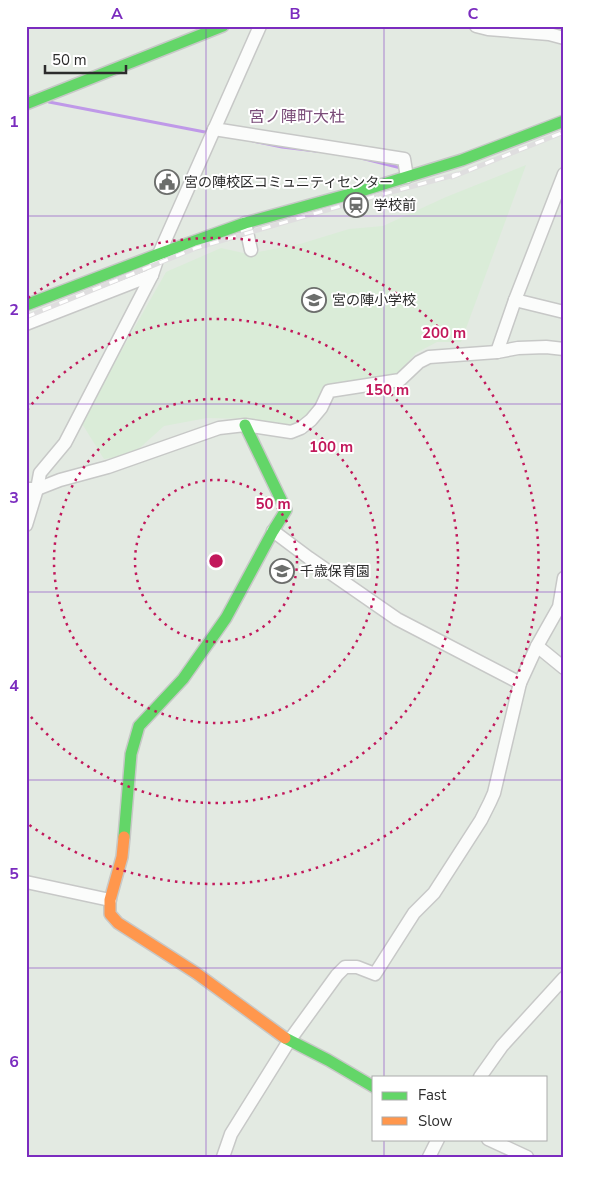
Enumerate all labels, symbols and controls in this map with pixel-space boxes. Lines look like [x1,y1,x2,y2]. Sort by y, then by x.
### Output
text: A [111,3,123,25]
text: B [289,3,301,25]
text: C [468,3,479,25]
scale bar [45,42,126,74]
text: 50 m [52,50,87,70]
district label: 宮ノ陣町大杜 [249,106,345,128]
text: 1 [9,111,19,133]
public building icon: 宮の陣校区コミュニティセンター [154,169,180,195]
place label: 宮の陣校区コミュニティセンター [184,173,393,192]
station icon: 学校前 [343,192,369,218]
place label: 学校前 [374,196,416,215]
school or university icon: 宮の陣小学校 [301,287,327,313]
place label: 宮の陣小学校 [332,291,416,310]
text: 2 [9,299,19,321]
text: 200 m [422,323,466,343]
text: 150 m [365,380,409,400]
text: 100 m [309,437,353,457]
text: 3 [9,487,19,509]
text: 50 m [255,494,291,514]
centre of rings [207,552,225,570]
school or university icon: 千歳保育園 [269,558,295,584]
place label: 千歳保育園 [300,562,370,581]
text: 4 [9,675,19,697]
text: 5 [9,863,19,885]
text: 6 [9,1051,19,1073]
legend [372,1076,548,1140]
text: Fast [418,1085,447,1105]
text: Slow [418,1111,453,1131]

